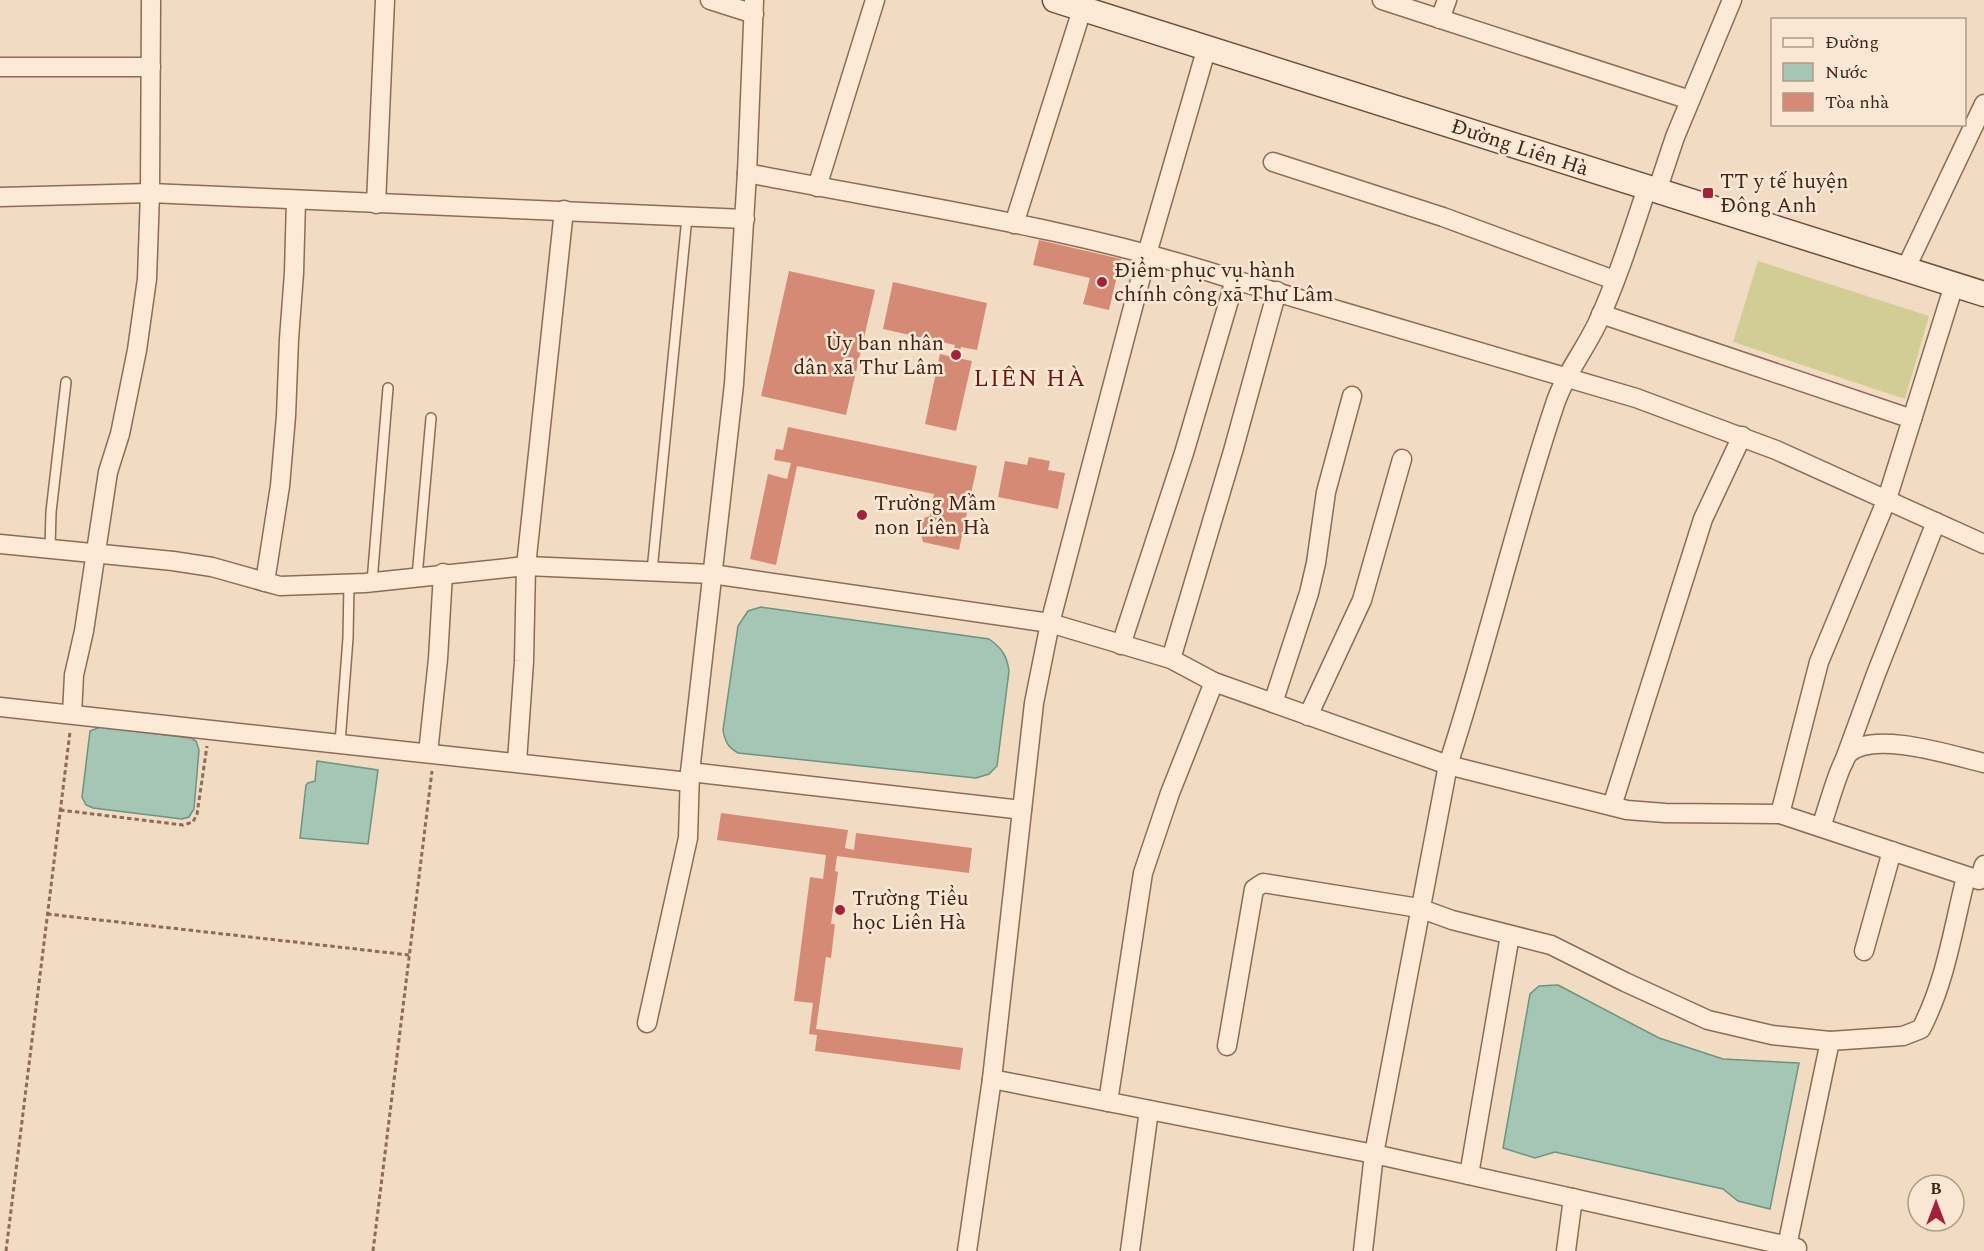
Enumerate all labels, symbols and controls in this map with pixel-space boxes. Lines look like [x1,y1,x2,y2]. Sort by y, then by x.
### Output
legend [1771,18,1966,126]
text: Đường [1825,29,1879,56]
text: Nước [1825,59,1868,86]
text: Tòa nhà [1825,89,1889,116]
street label: Đường Liên Hà [1447,111,1593,185]
place label: TT y tế huyện Đông Anh [1720,166,1848,222]
marker: TT y tế huyện Đông Anh [1701,186,1715,200]
place label: Điểm phục vụ hành chính công xã Thư Lâm [1114,255,1334,311]
marker: Điểm phục vụ hành chính công xã Thư Lâm [1095,275,1109,289]
place label: Ủy ban nhân dân xã Thư Lâm [794,328,944,384]
marker: Ủy ban nhân dân xã Thư Lâm [949,348,963,362]
district label: LIÊN HÀ [973,361,1087,397]
place label: Trường Mầm non Liên Hà [874,488,996,544]
marker: Trường Mầm non Liên Hà [855,508,869,522]
place label: Trường Tiểu học Liên Hà [852,883,969,939]
marker: Trường Tiểu học Liên Hà [833,903,847,917]
north arrow [1906,1173,1966,1233]
text: B [1930,1177,1942,1201]

